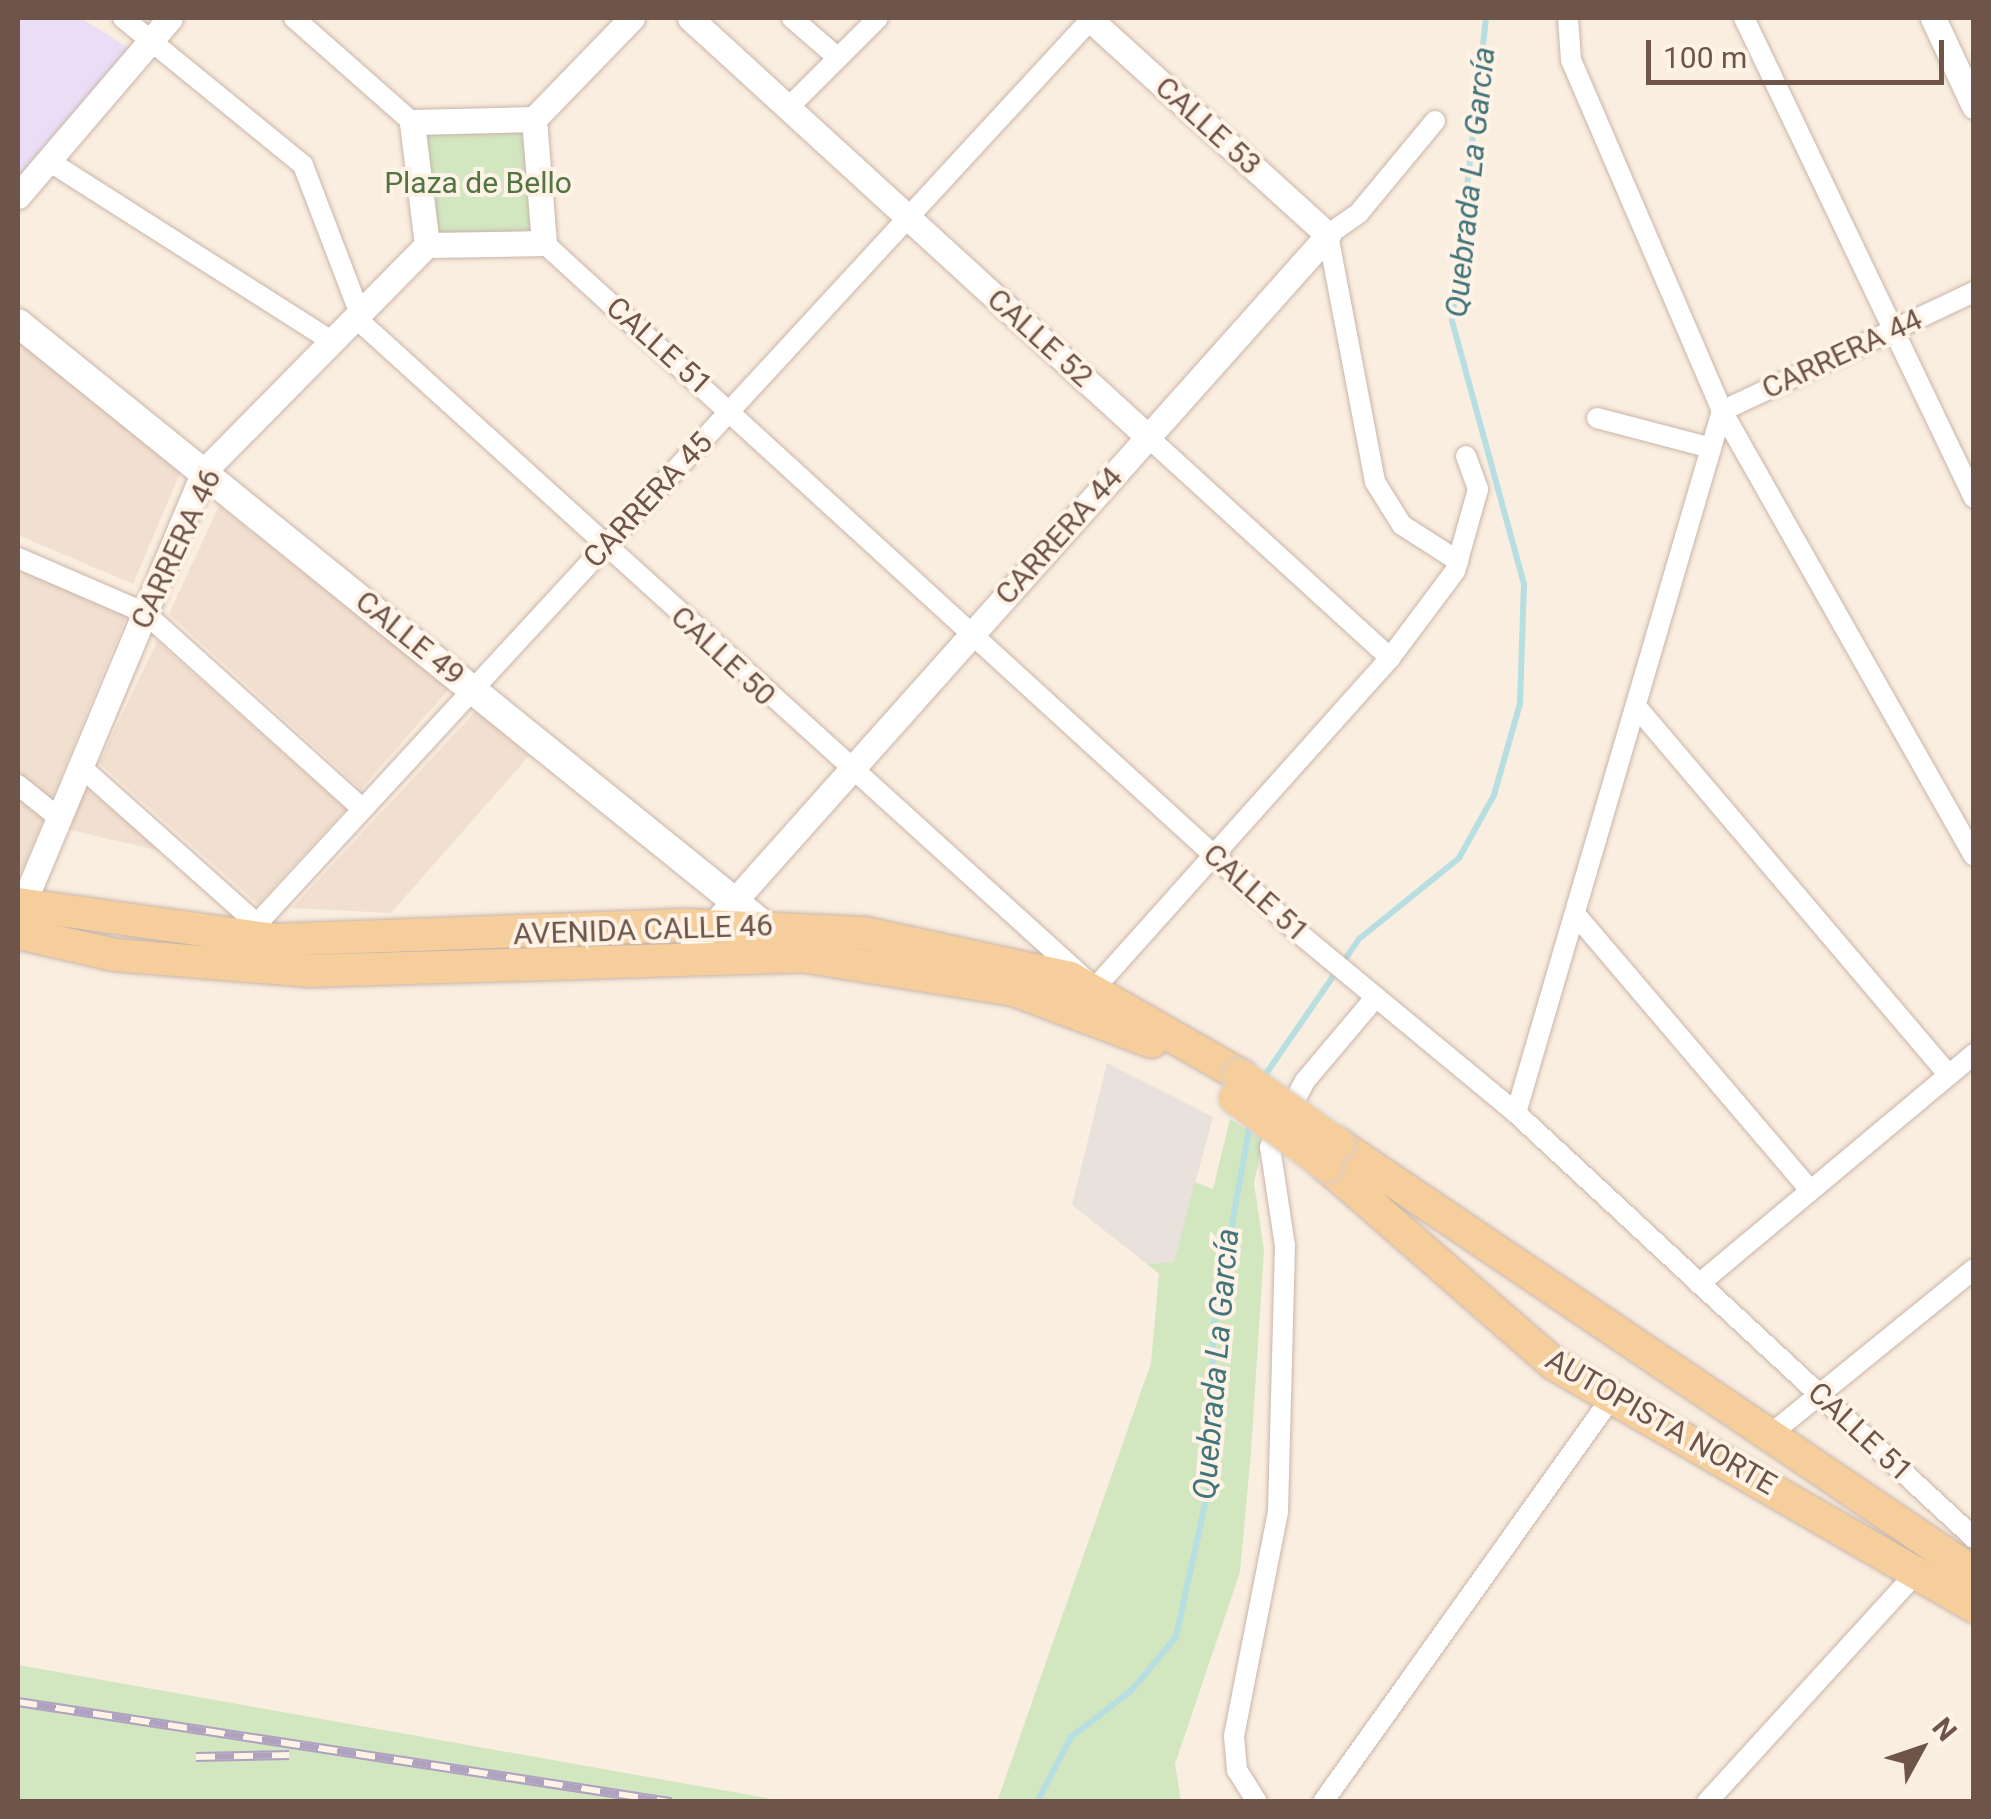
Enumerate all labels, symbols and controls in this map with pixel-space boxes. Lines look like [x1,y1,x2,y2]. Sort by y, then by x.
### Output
scale bar [1651,20,1948,82]
text: 100 m [1663,40,1747,75]
water label: Quebrada La García [1437,45,1503,319]
street label: CALLE 53 [1148,69,1268,183]
park label: Plaza de Bello [384,165,572,201]
street label: CALLE 52 [980,281,1100,395]
street label: CALLE 51 [599,289,719,403]
street label: CARRERA 44 [1756,301,1928,407]
street label: CARRERA 45 [576,425,720,575]
street label: CARRERA 44 [988,460,1130,612]
street label: CARRERA 46 [123,463,229,635]
street label: CALLE 49 [348,583,472,693]
street label: CALLE 50 [663,599,783,713]
street label: CALLE 51 [1196,836,1316,950]
street label: AVENIDA CALLE 46 [512,907,774,953]
water label: Quebrada La García [1185,1227,1247,1501]
street label: AUTOPISTA NORTE [1539,1341,1783,1503]
street label: CALLE 51 [1800,1375,1920,1489]
north arrow [1871,1699,1971,1799]
text: N [1925,1711,1963,1748]

